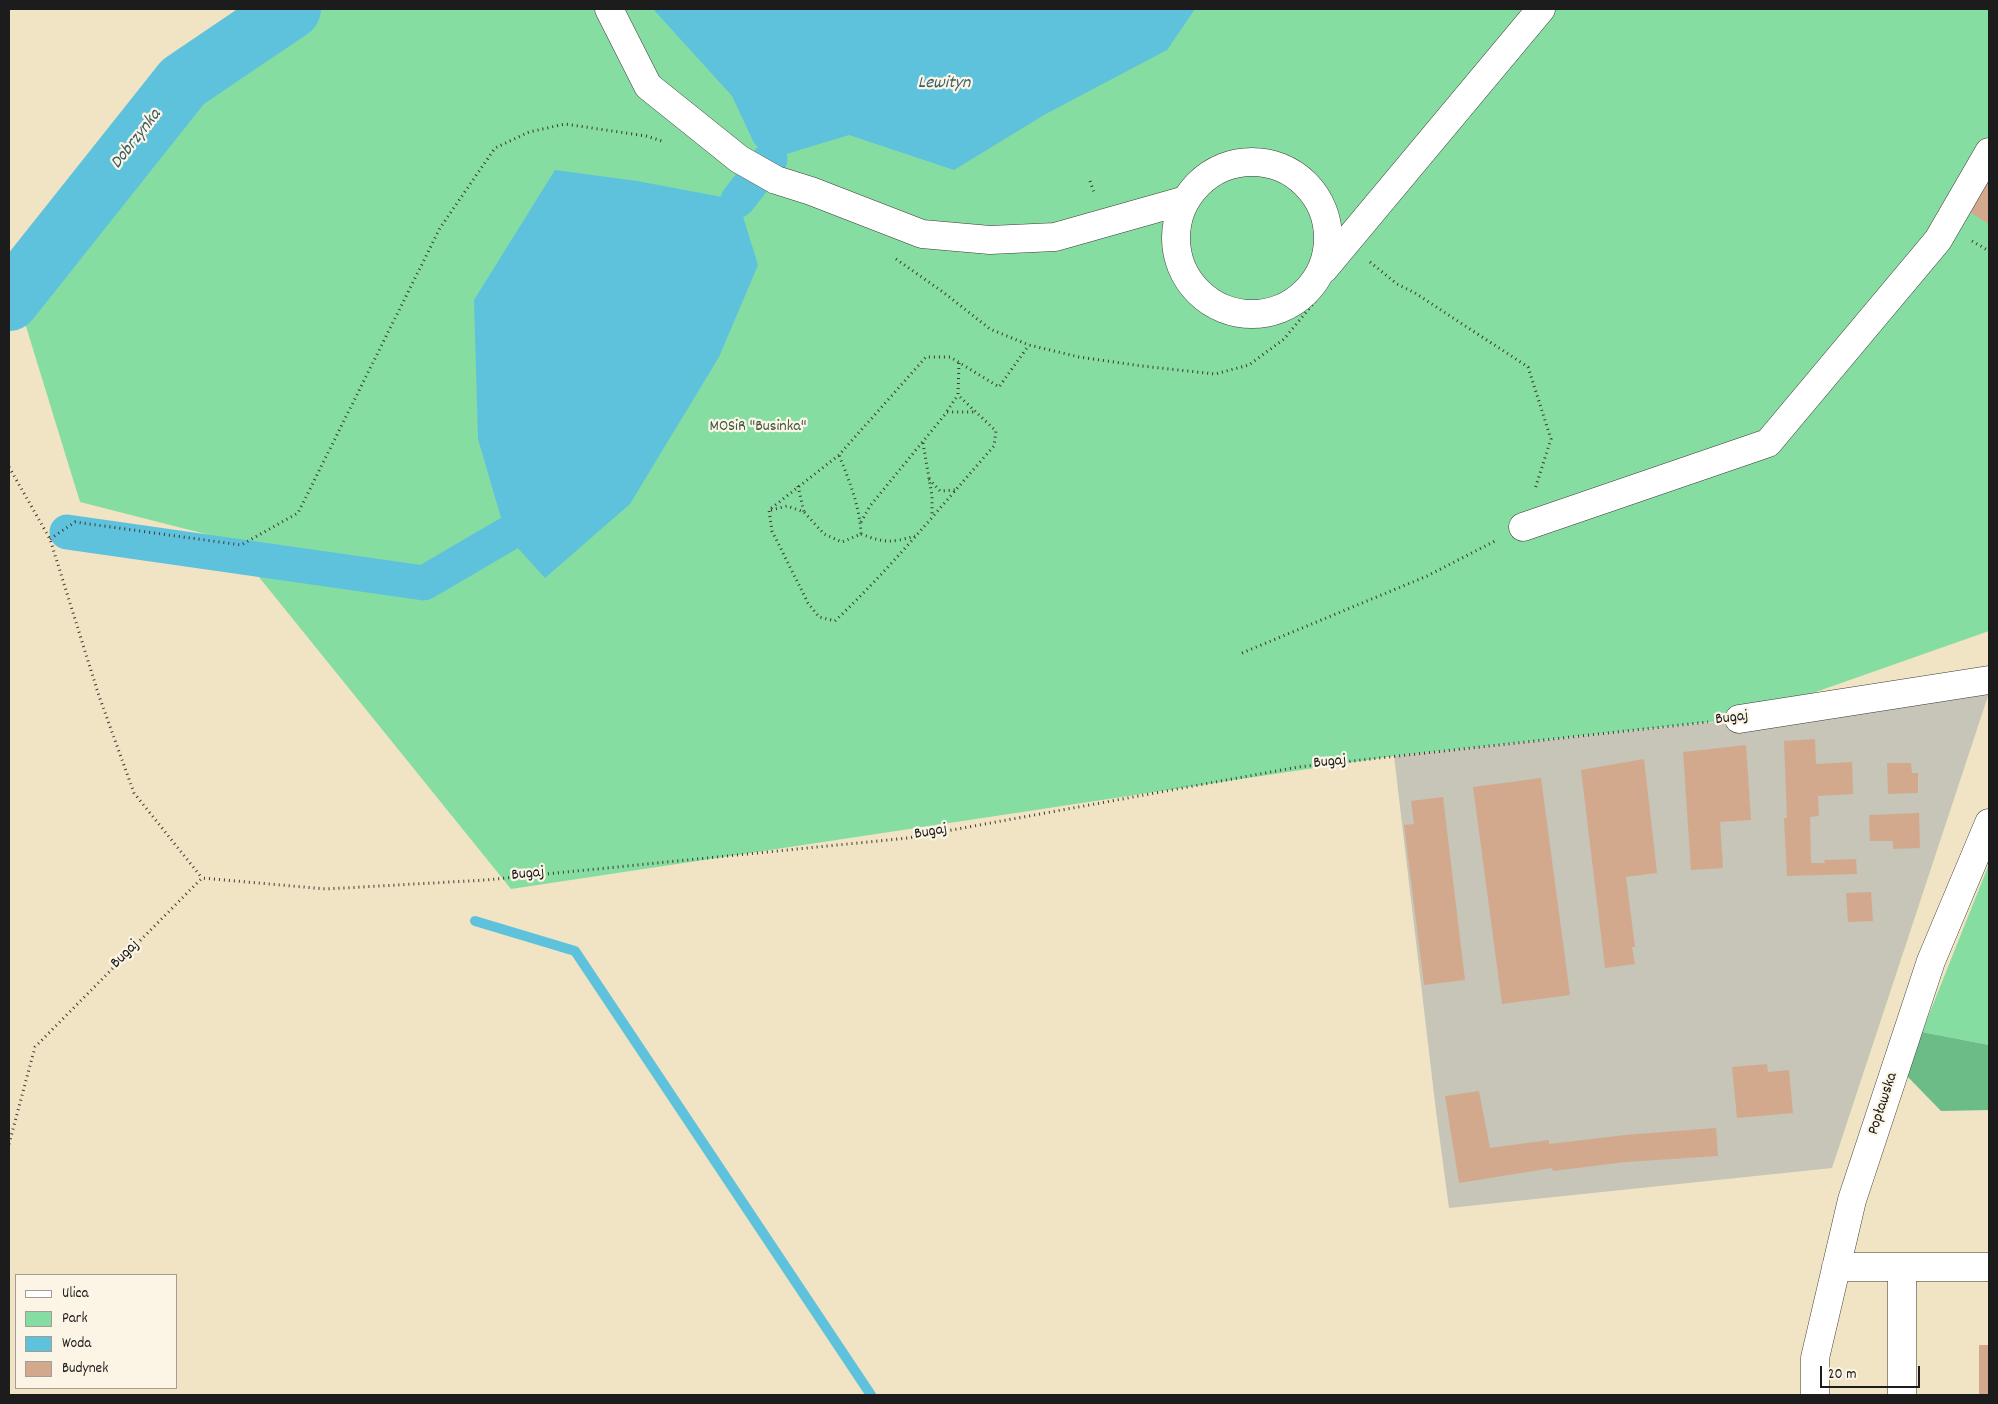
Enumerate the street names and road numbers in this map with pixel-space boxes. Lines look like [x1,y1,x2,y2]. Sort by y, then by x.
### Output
street label: Bugaj [1714,707,1750,731]
street label: Bugaj [1312,752,1348,774]
street label: Bugaj [913,821,949,845]
street label: Bugaj [510,864,546,886]
street label: Bugaj [107,936,145,974]
street label: Popławska [1865,1070,1903,1138]

